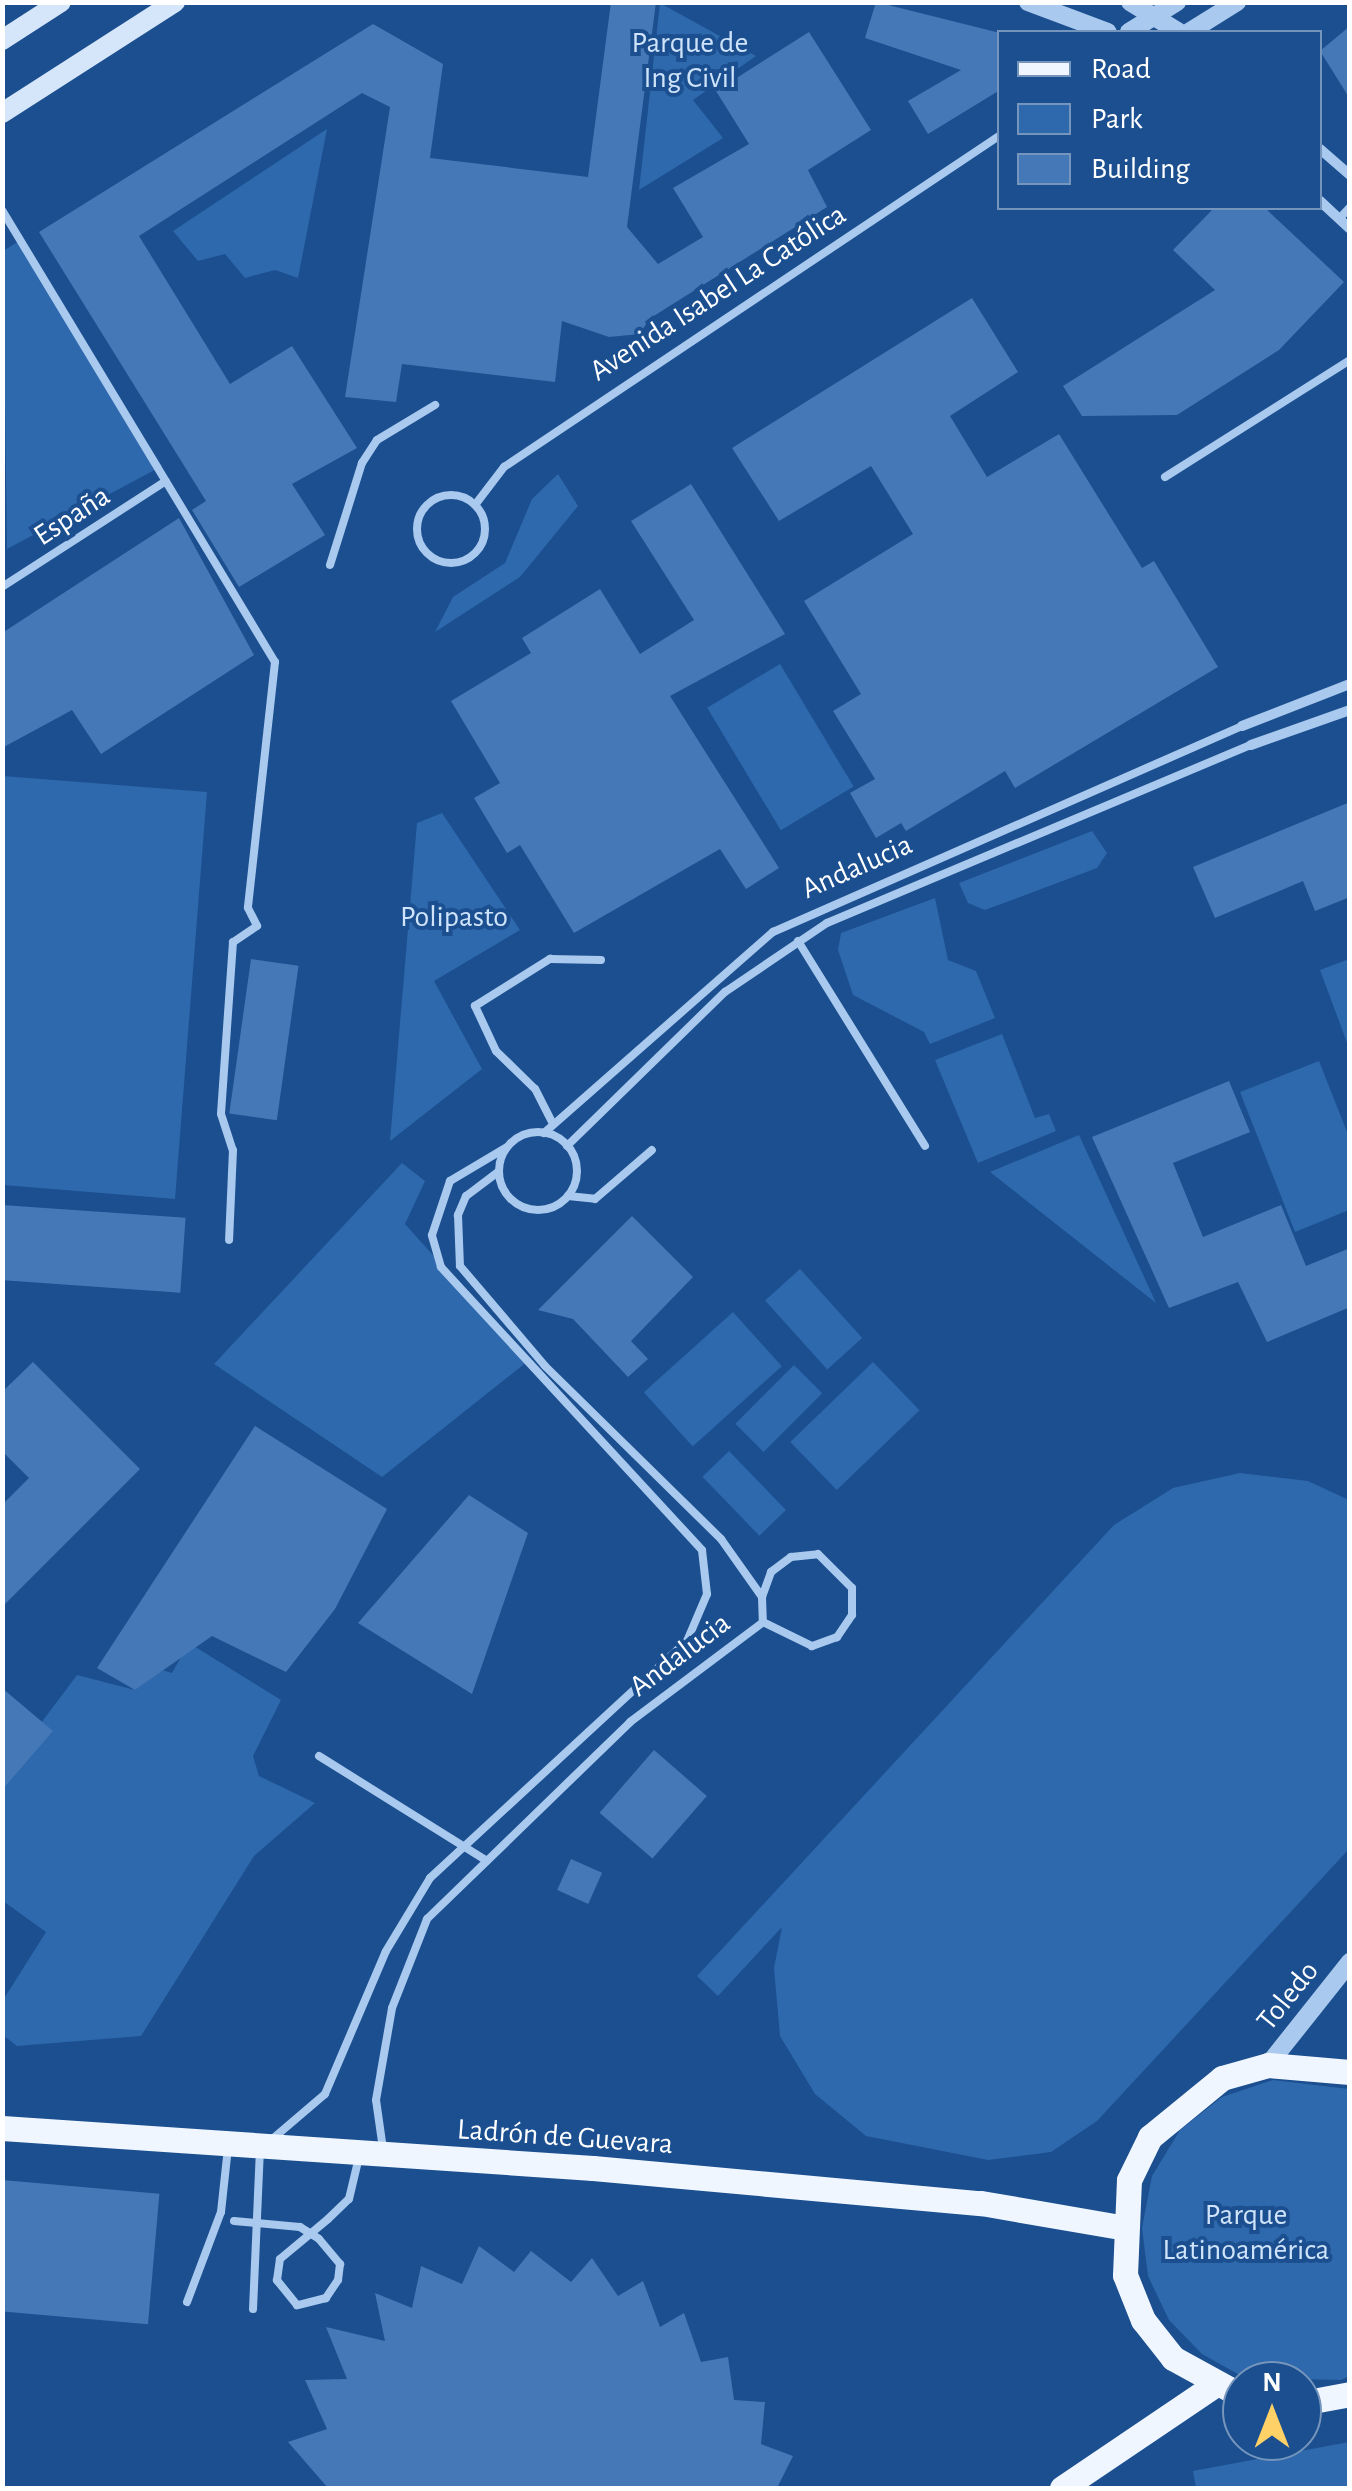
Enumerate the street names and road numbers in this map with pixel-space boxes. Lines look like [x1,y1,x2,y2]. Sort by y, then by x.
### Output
street label: Avenida Isabel La Católica [583,197,853,389]
street label: España [27,478,117,554]
street label: Andalucia [796,827,918,907]
street label: Andalucia [622,1605,738,1705]
street label: Toledo [1249,1954,1327,2038]
street label: Ladrón de Guevara [456,2112,674,2162]

